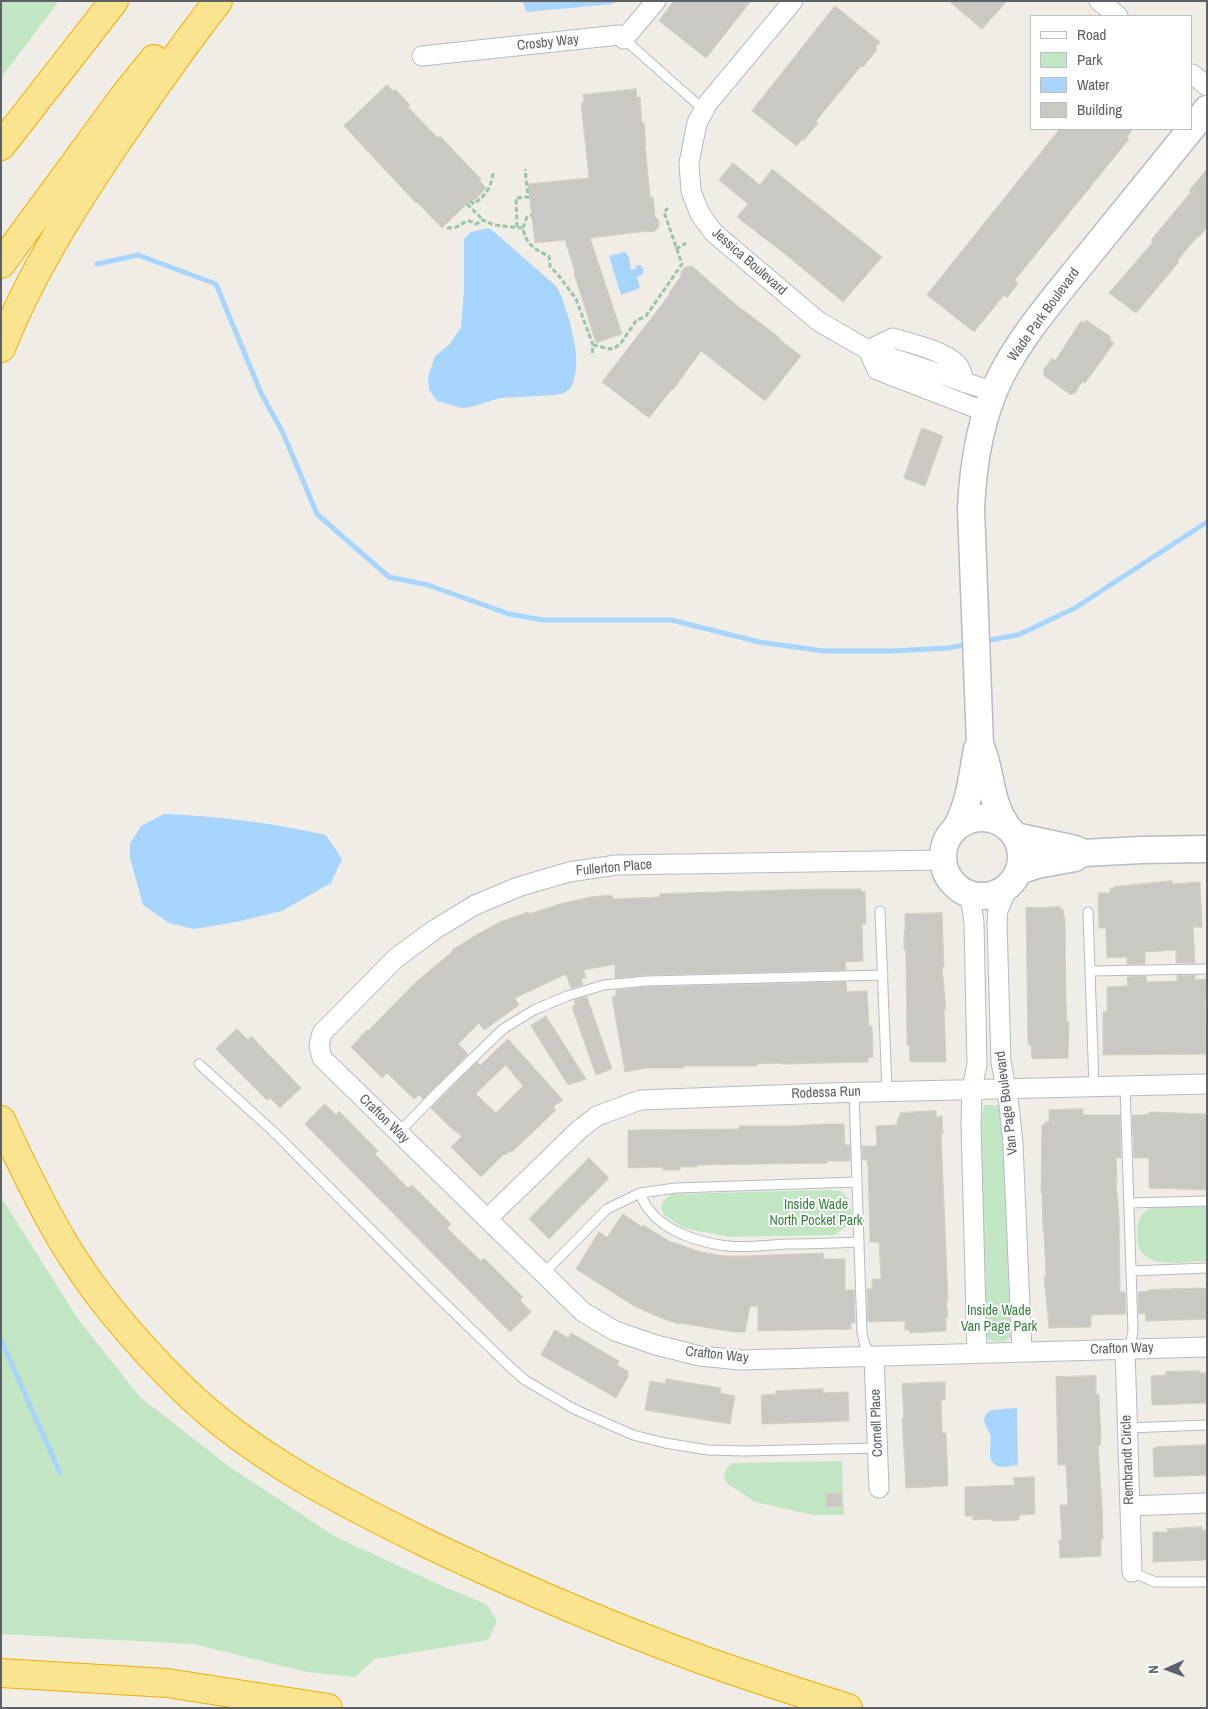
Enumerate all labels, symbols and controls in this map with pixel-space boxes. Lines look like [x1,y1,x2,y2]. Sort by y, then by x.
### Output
legend [1030,15,1193,130]
text: Road [1077,24,1106,45]
street label: Crosby Way [516,31,580,55]
text: Park [1077,49,1102,70]
text: Water [1077,74,1109,95]
text: Building [1077,99,1122,120]
street label: Jessica Boulevard [708,225,790,299]
street label: Wade Park Boulevard [1005,265,1083,365]
street label: Fullerton Place [575,856,653,880]
street label: Van Page Boulevard [992,1050,1022,1156]
street label: Rodessa Run [791,1083,861,1103]
street label: Crafton Way [355,1091,413,1147]
park label: Inside Wade North Pocket Park [769,1197,863,1230]
park label: Inside Wade Van Page Park [961,1303,1037,1335]
street label: Crafton Way [1090,1339,1154,1359]
street label: Crafton Way [685,1343,749,1367]
street label: Cornell Place [867,1389,887,1457]
street label: Rembrandt Circle [1118,1415,1138,1505]
north arrow [1143,1644,1193,1694]
text: N [1144,1665,1162,1674]

